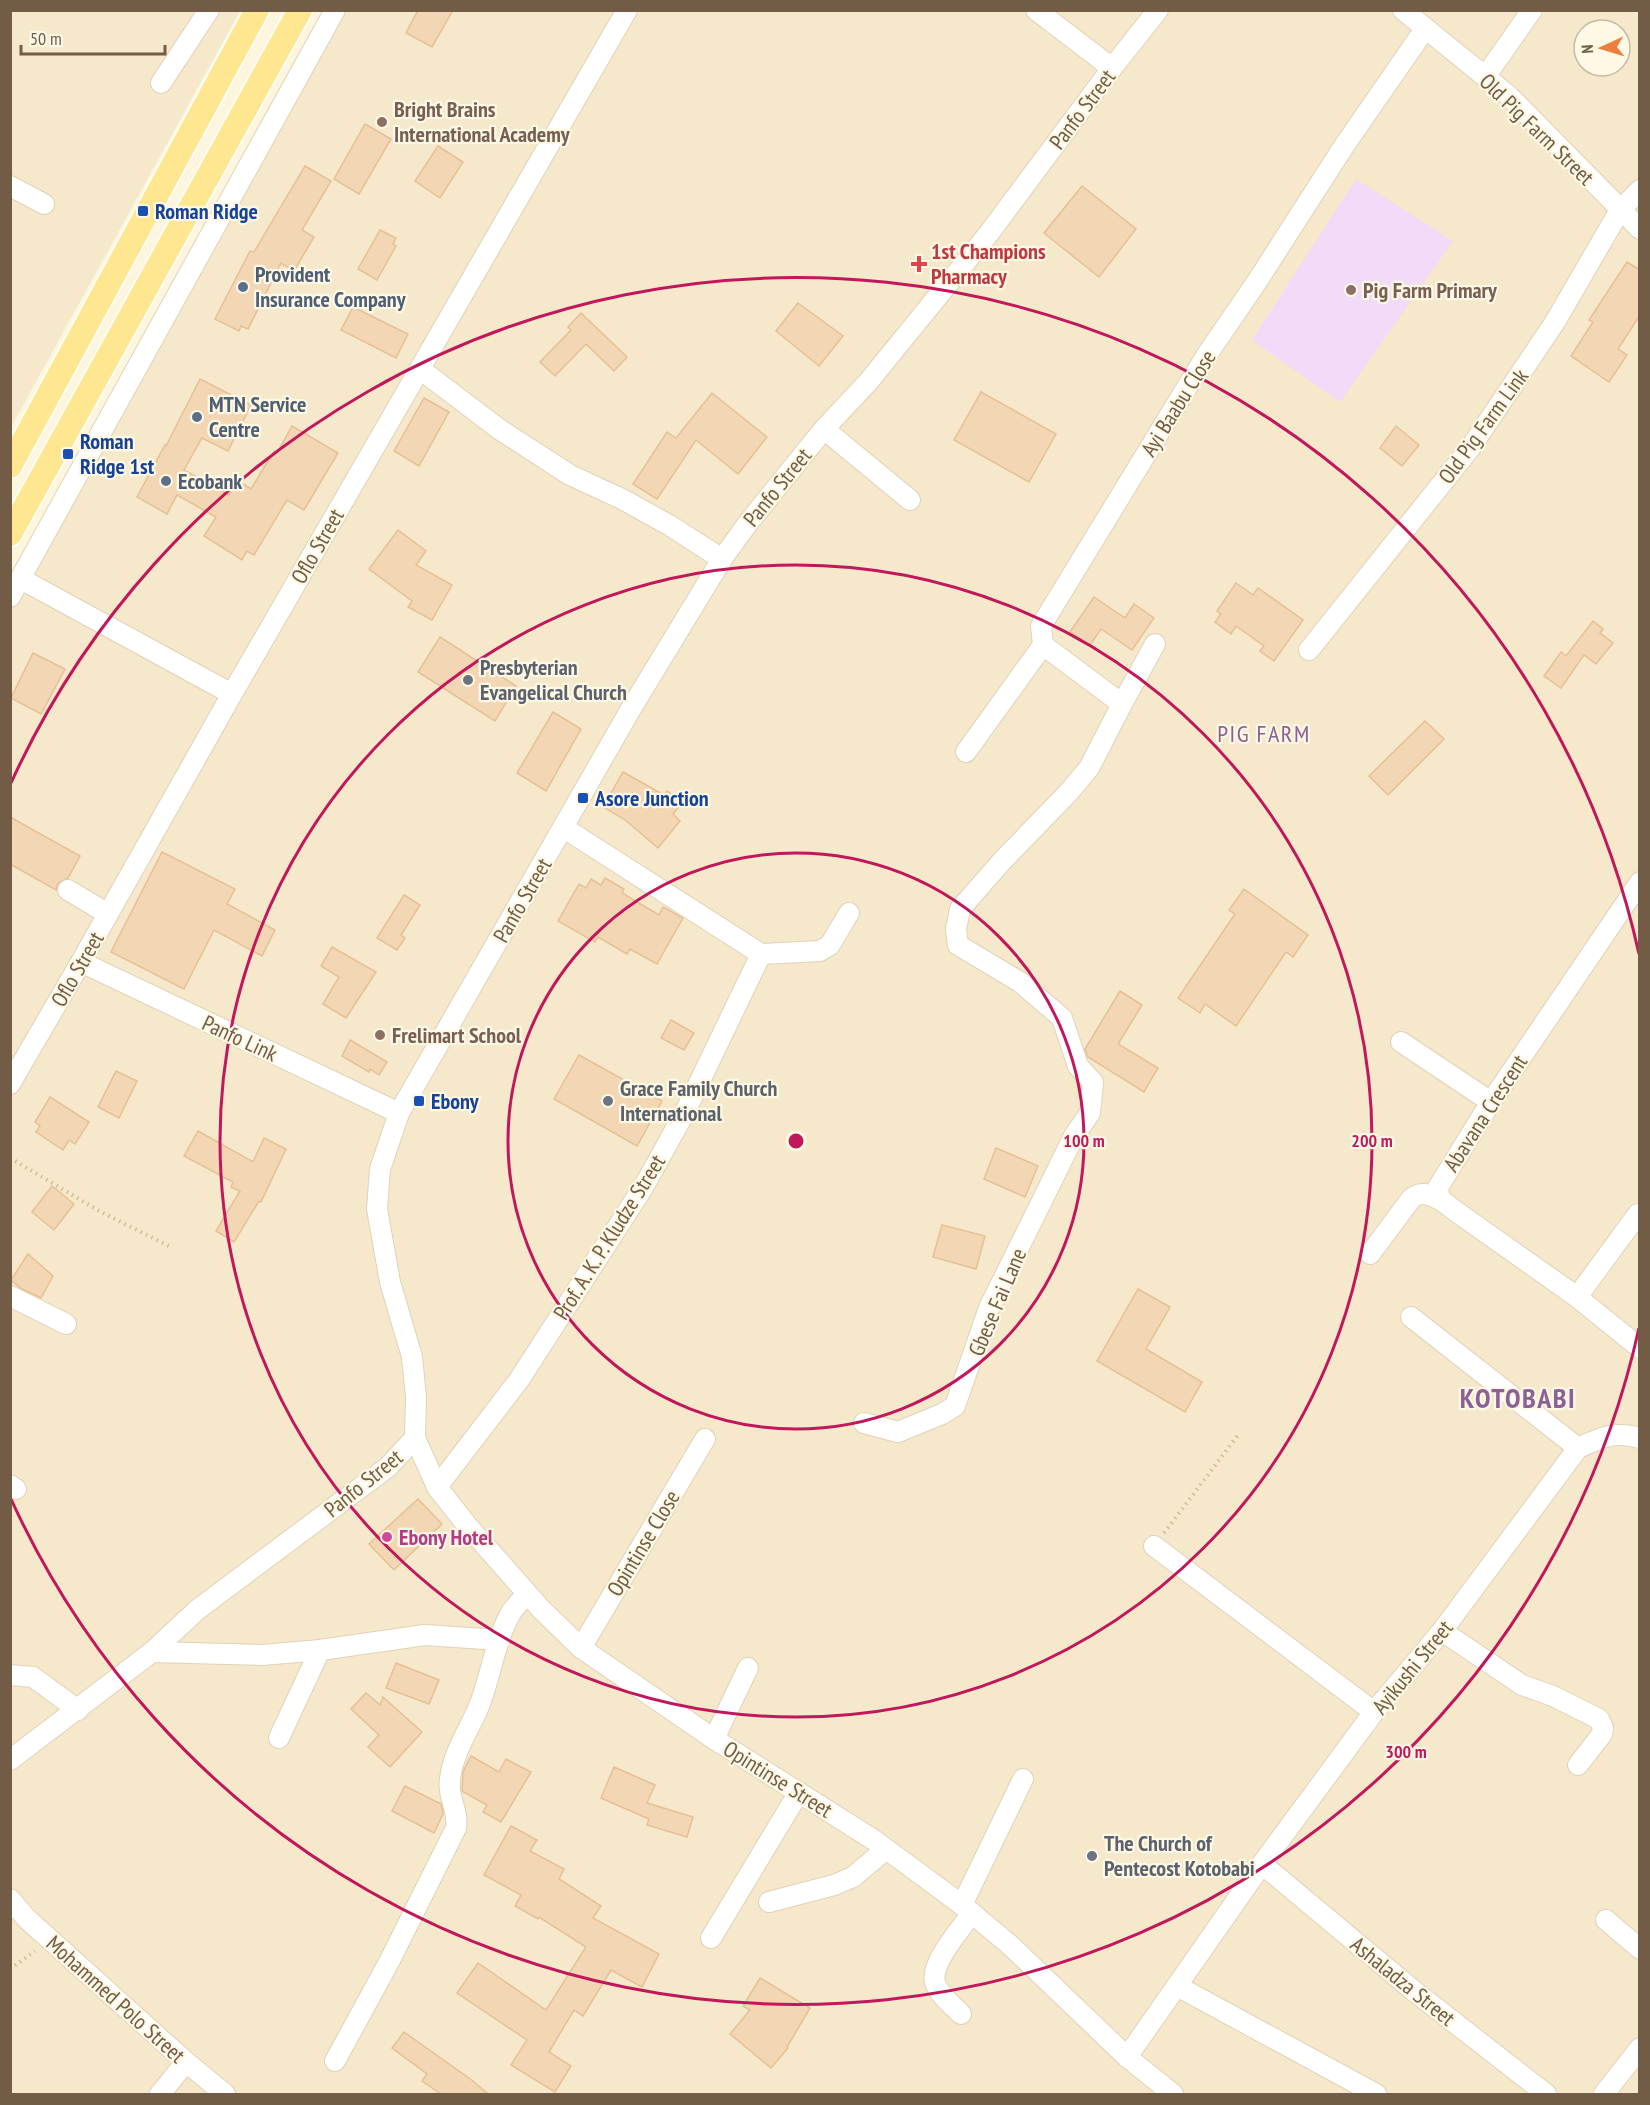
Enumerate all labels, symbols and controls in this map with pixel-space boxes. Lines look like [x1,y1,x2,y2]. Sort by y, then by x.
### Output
scale bar [21,18,165,56]
north arrow [1572,18,1632,78]
text: 50 m [30,27,62,50]
text: N [1577,44,1597,54]
street label: Panfo Street [1043,63,1121,155]
street label: Old Pig Farm Street [1474,67,1600,191]
place label: Bright Brains International Academy [394,95,571,148]
marker: Bright Brains International Academy [375,115,389,129]
place label: Roman Ridge [155,197,258,225]
marker: Roman Ridge [136,204,150,218]
place label: 1st Champions Pharmacy [931,237,1046,290]
marker: 1st Champions Pharmacy [912,257,926,271]
place label: Provident Insurance Company [255,260,407,313]
place label: Pig Farm Primary [1363,276,1498,304]
marker: Provident Insurance Company [236,280,250,294]
marker: Pig Farm Primary [1344,283,1358,297]
street label: Ayi Baabu Close [1134,345,1222,461]
street label: Old Pig Farm Link [1432,363,1534,489]
place label: MTN Service Centre [209,390,307,443]
marker: MTN Service Centre [190,410,204,424]
place label: Roman Ridge 1st [80,427,155,480]
street label: Panfo Street [737,442,817,532]
marker: Roman Ridge 1st [61,447,75,461]
place label: Ecobank [178,467,243,495]
marker: Ecobank [159,474,173,488]
street label: Oflo Street [284,503,350,589]
place label: Presbyterian Evangelical Church [480,653,627,706]
marker: Presbyterian Evangelical Church [461,673,475,687]
district label: PIG FARM [1217,718,1311,749]
place label: Asore Junction [594,784,709,812]
marker: Asore Junction [576,791,590,805]
street label: Panfo Street [487,853,557,947]
street label: Oflo Street [44,926,110,1012]
street label: Panfo Link [198,1009,282,1068]
place label: Frelimart School [392,1021,522,1049]
marker: Frelimart School [373,1028,387,1042]
street label: Abavana Crescent [1437,1049,1533,1177]
place label: Grace Family Church International [620,1074,777,1127]
place label: Ebony [431,1087,480,1115]
marker: Ebony [412,1094,426,1108]
marker: Grace Family Church International [601,1094,615,1108]
text: 100 m [1063,1129,1105,1152]
text: 200 m [1351,1129,1393,1152]
centre of rings [786,1131,806,1151]
street label: Prof. A. K. P. Kludze Street [547,1149,671,1325]
street label: Gbese Fai Lane [962,1244,1032,1360]
district label: KOTOBABI [1460,1379,1576,1416]
street label: Panfo Street [318,1443,408,1523]
street label: Opintinse Close [600,1485,686,1601]
place label: Ebony Hotel [399,1523,494,1551]
marker: Ebony Hotel [380,1530,394,1544]
street label: Ayikushi Street [1366,1614,1458,1720]
street label: Opintinse Street [718,1734,838,1824]
text: 300 m [1385,1740,1427,1763]
place label: The Church of Pentecost Kotobabi [1104,1829,1255,1882]
marker: The Church of Pentecost Kotobabi [1085,1849,1099,1863]
street label: Mohammed Polo Street [41,1929,191,2069]
street label: Ashaladza Street [1345,1930,1461,2032]

